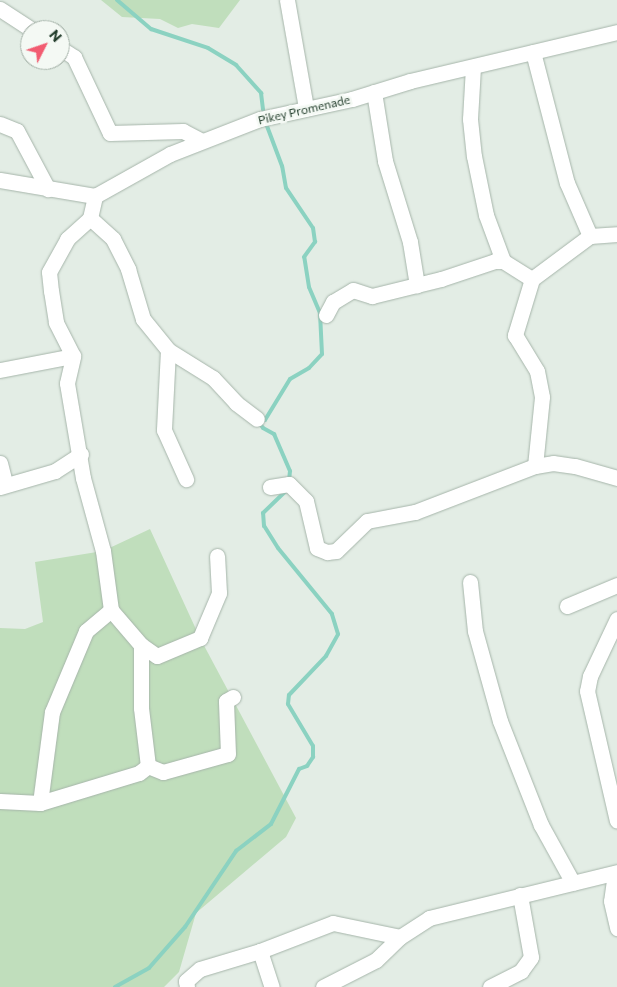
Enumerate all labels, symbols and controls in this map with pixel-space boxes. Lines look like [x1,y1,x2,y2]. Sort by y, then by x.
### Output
north arrow [20,20,70,70]
text: N [46,26,66,45]
street label: Pikey Promenade [257,92,351,128]

